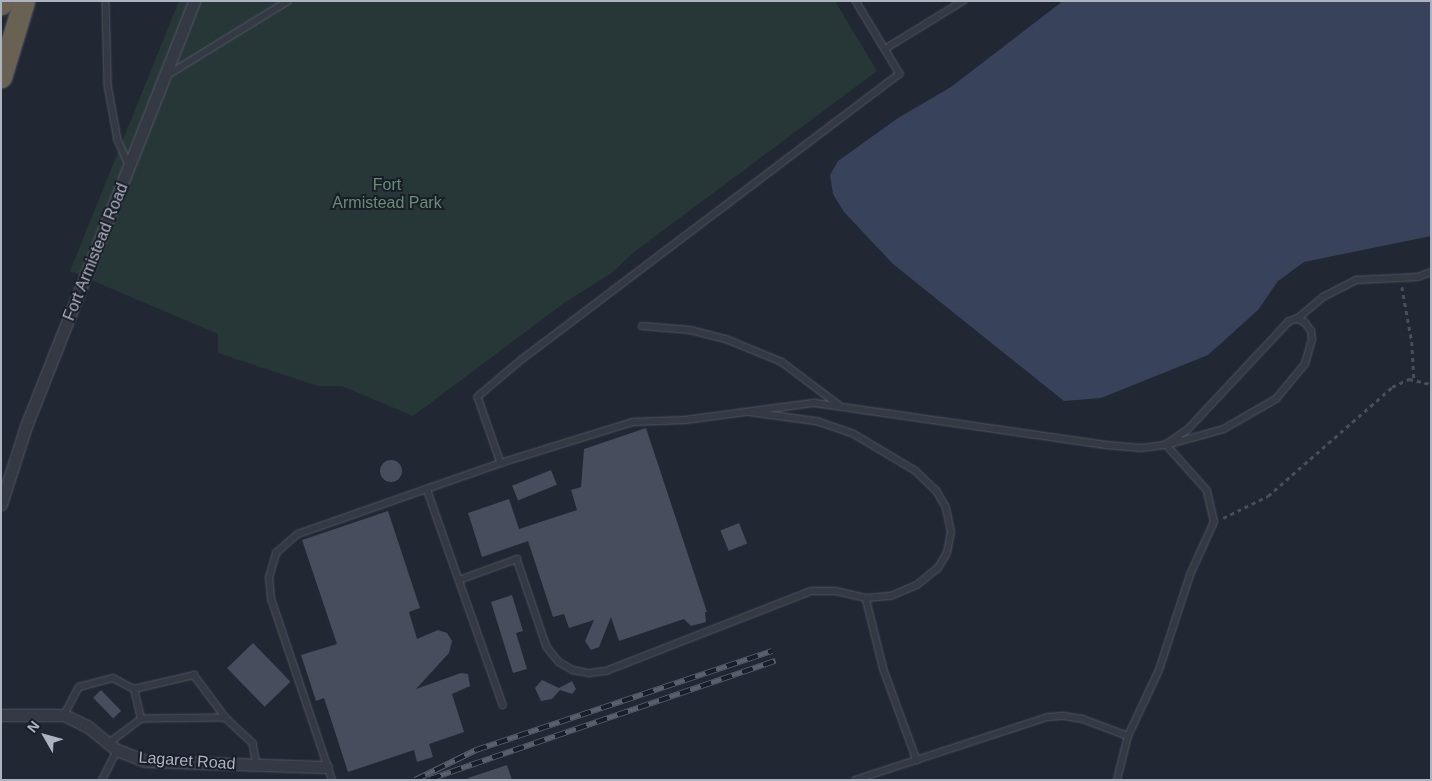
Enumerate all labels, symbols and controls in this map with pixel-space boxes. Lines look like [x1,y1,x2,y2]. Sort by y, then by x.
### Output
park label: Fort Armistead Park [332,175,442,213]
street label: Fort Armistead Road [59,180,133,324]
north arrow [20,711,70,761]
text: N [24,718,43,736]
street label: Lagaret Road [138,748,236,774]

